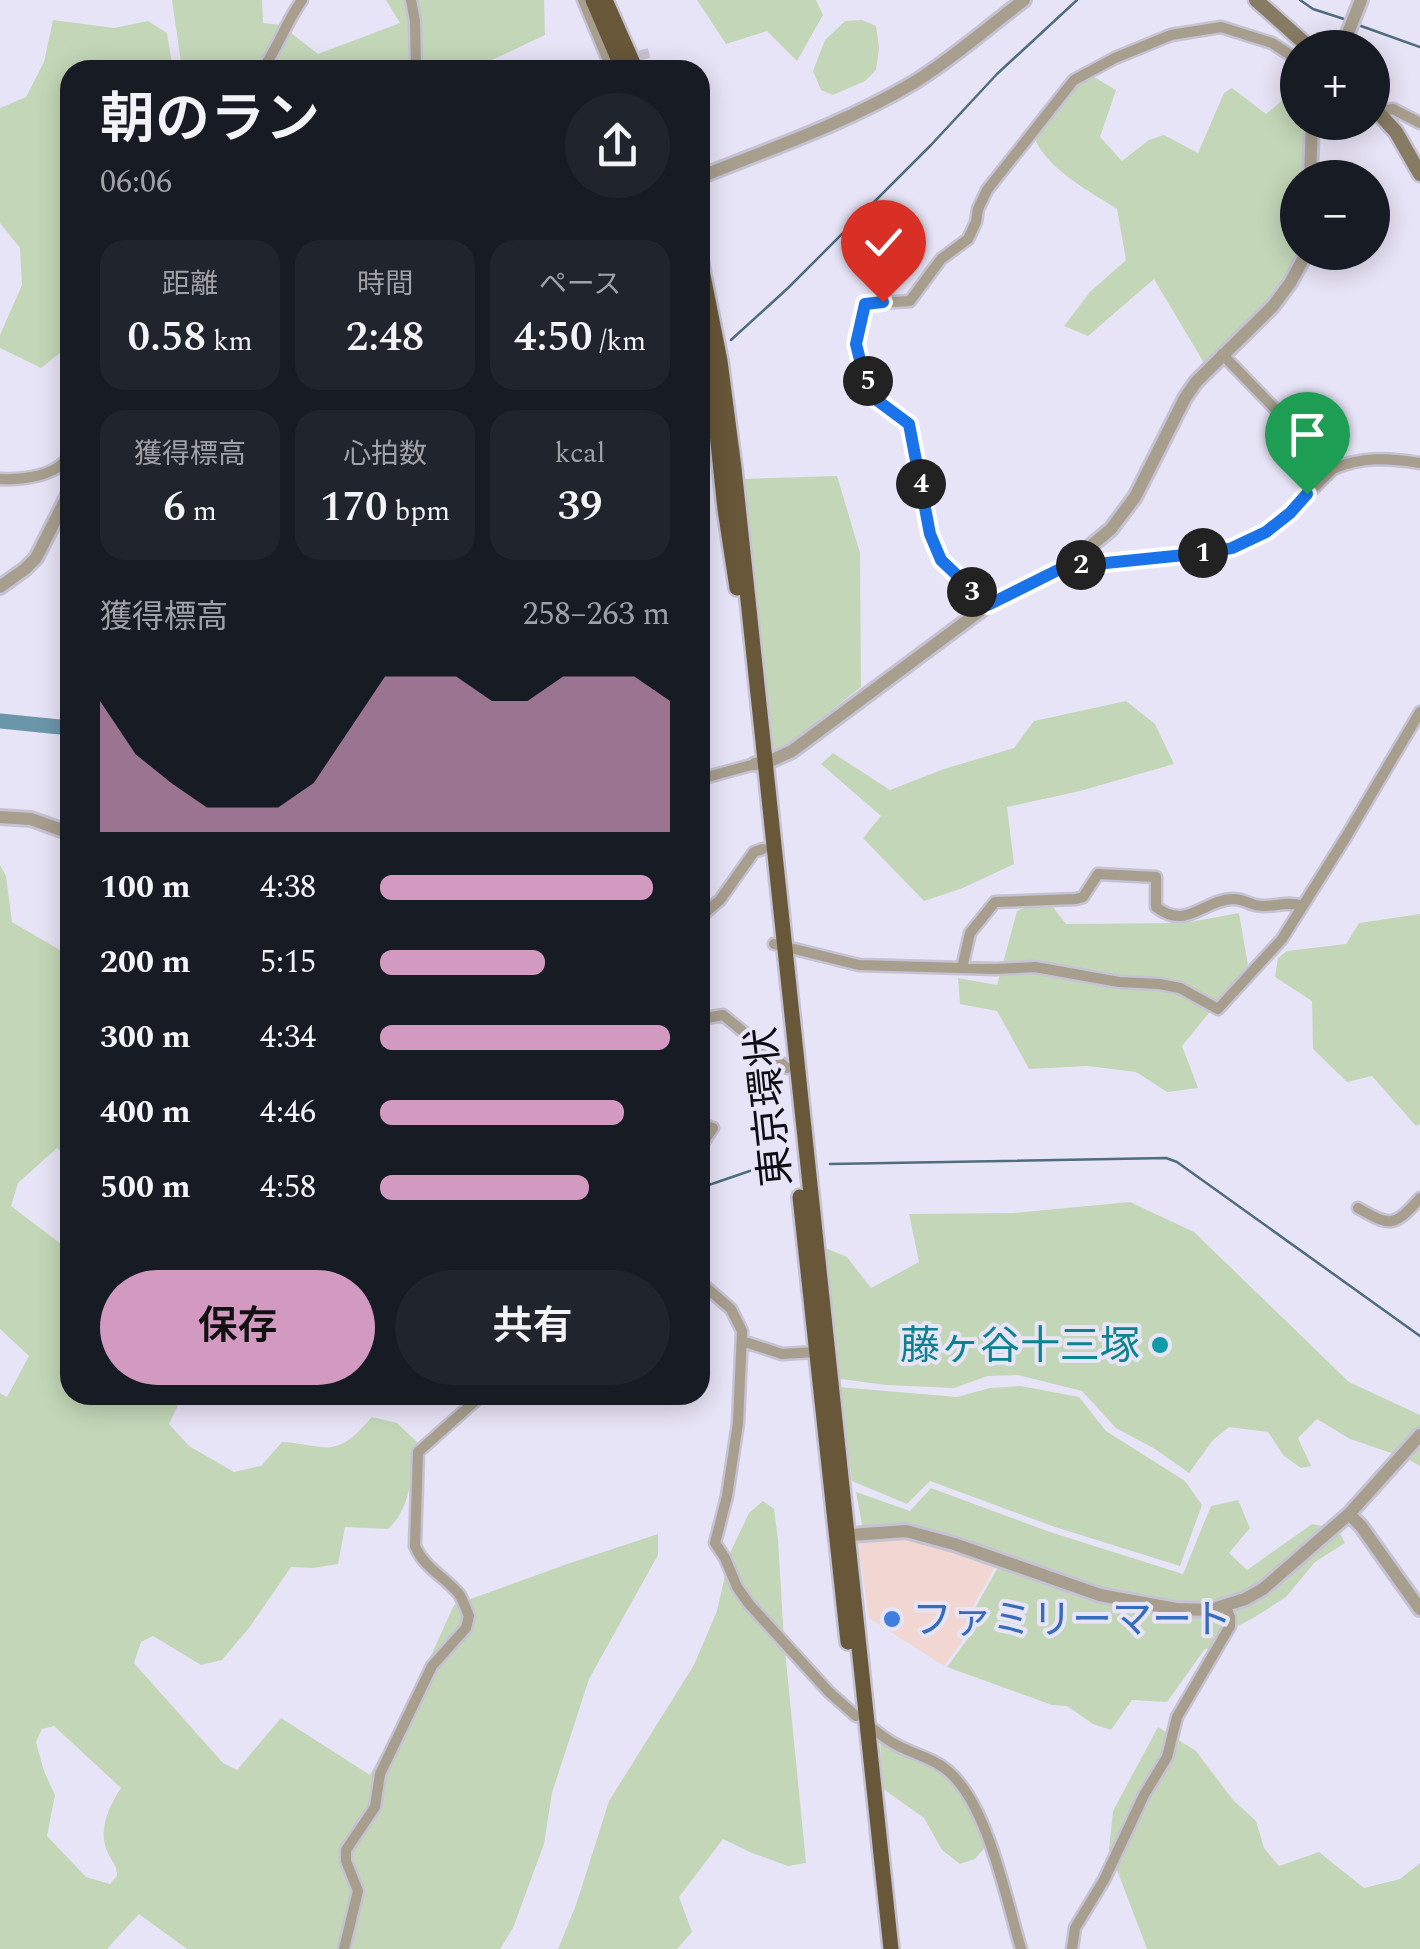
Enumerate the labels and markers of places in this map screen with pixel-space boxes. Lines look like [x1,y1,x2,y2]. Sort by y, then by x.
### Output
pin [841,200,926,303]
pin: 5 [843,356,893,406]
pin [1265,392,1350,495]
pin: 4 [896,459,946,509]
pin: 1 [1178,528,1228,578]
pin: 2 [1056,540,1106,590]
pin: 3 [947,567,997,617]
place label: 藤ヶ谷十三塚 [900,1317,1140,1378]
marker: 藤ヶ谷十三塚 [1149,1334,1171,1356]
place label: ファミリーマート [912,1591,1232,1652]
marker: ファミリーマート [881,1608,903,1630]

